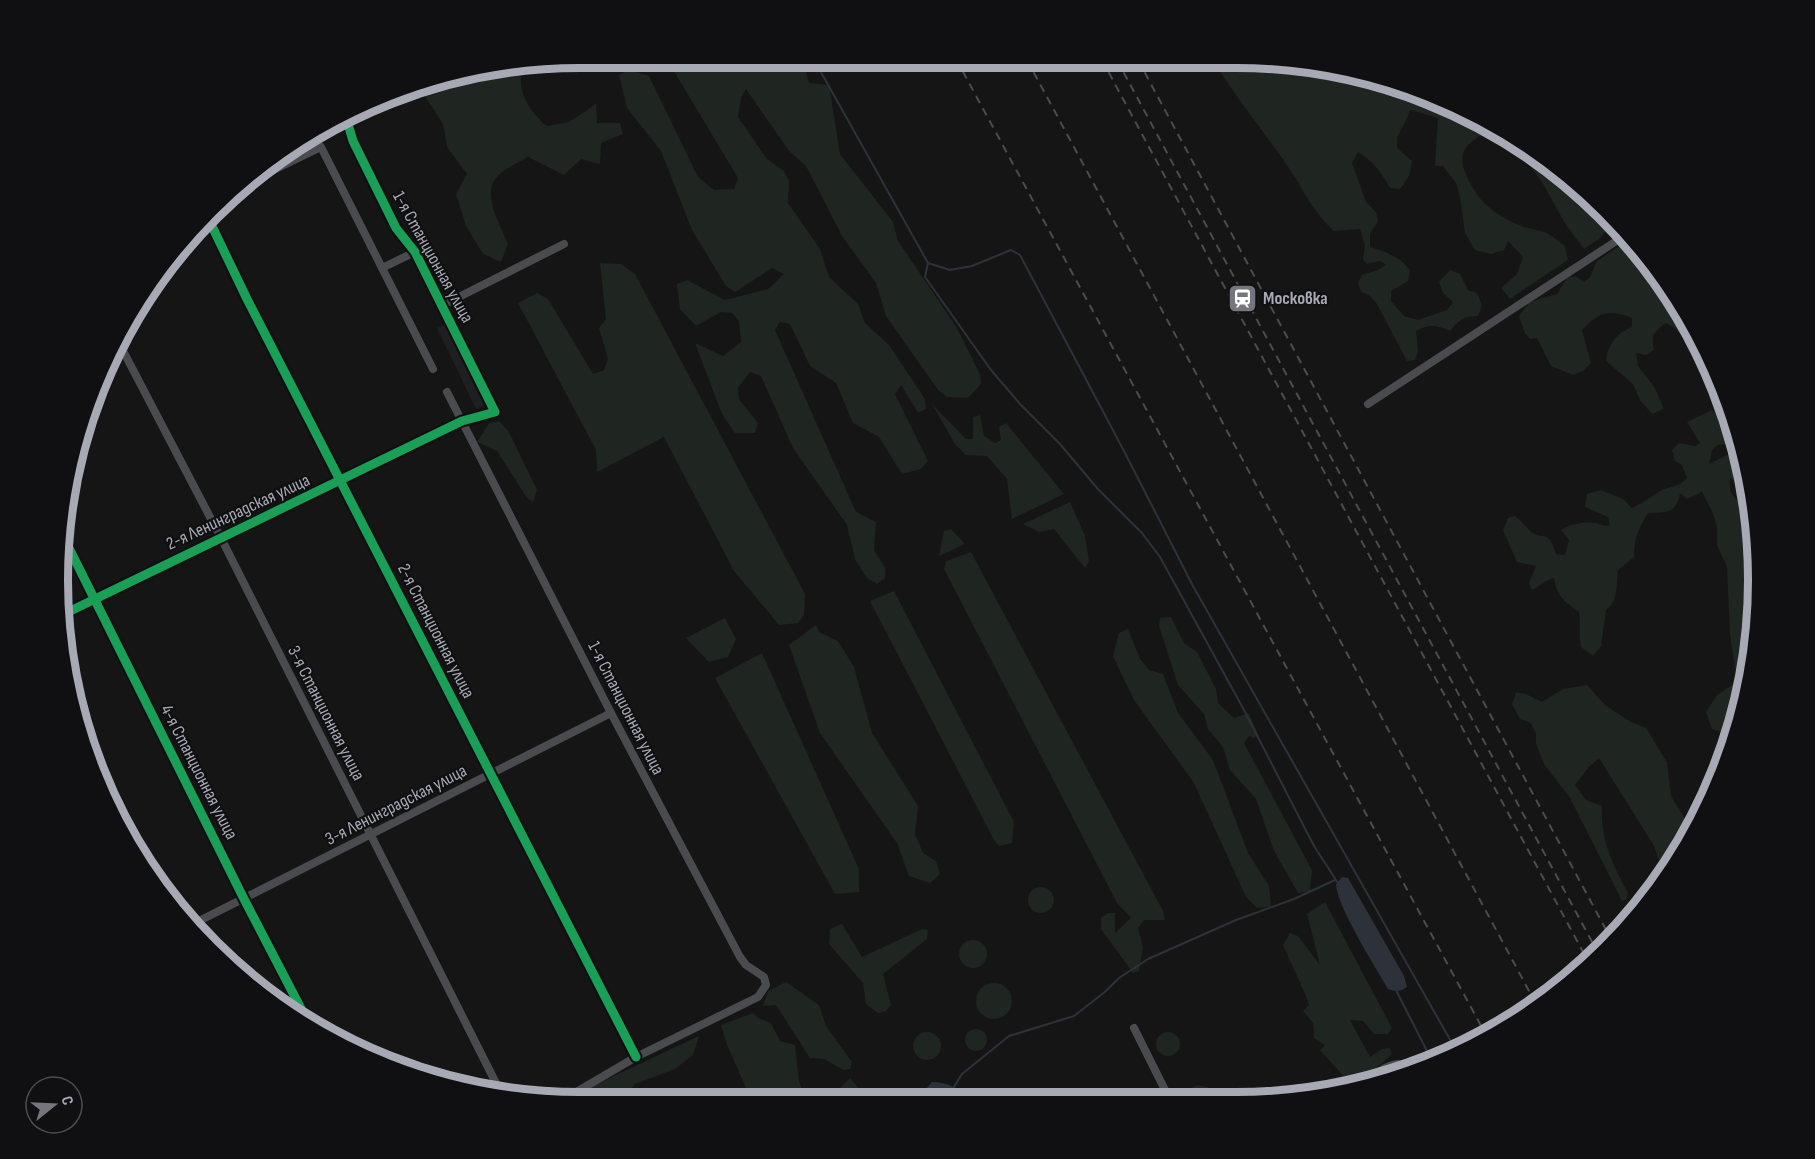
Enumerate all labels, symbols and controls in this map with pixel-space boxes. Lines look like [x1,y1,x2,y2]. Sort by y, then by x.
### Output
street label: 1-я Станционная улица [388,188,478,326]
station icon: Московка [1226,282,1258,314]
place label: Московка [1263,288,1328,309]
street label: 2-я Ленинградская улица [163,470,313,554]
street label: 2-я Станционная улица [393,560,479,702]
street label: 1-я Станционная улица [583,638,669,778]
street label: 3-я Станционная улица [283,642,369,784]
street label: 4-я Станционная улица [156,701,242,843]
street label: 3-я Ленинградская улица [322,760,470,850]
north arrow [24,1075,84,1135]
text: С [57,1094,77,1108]

